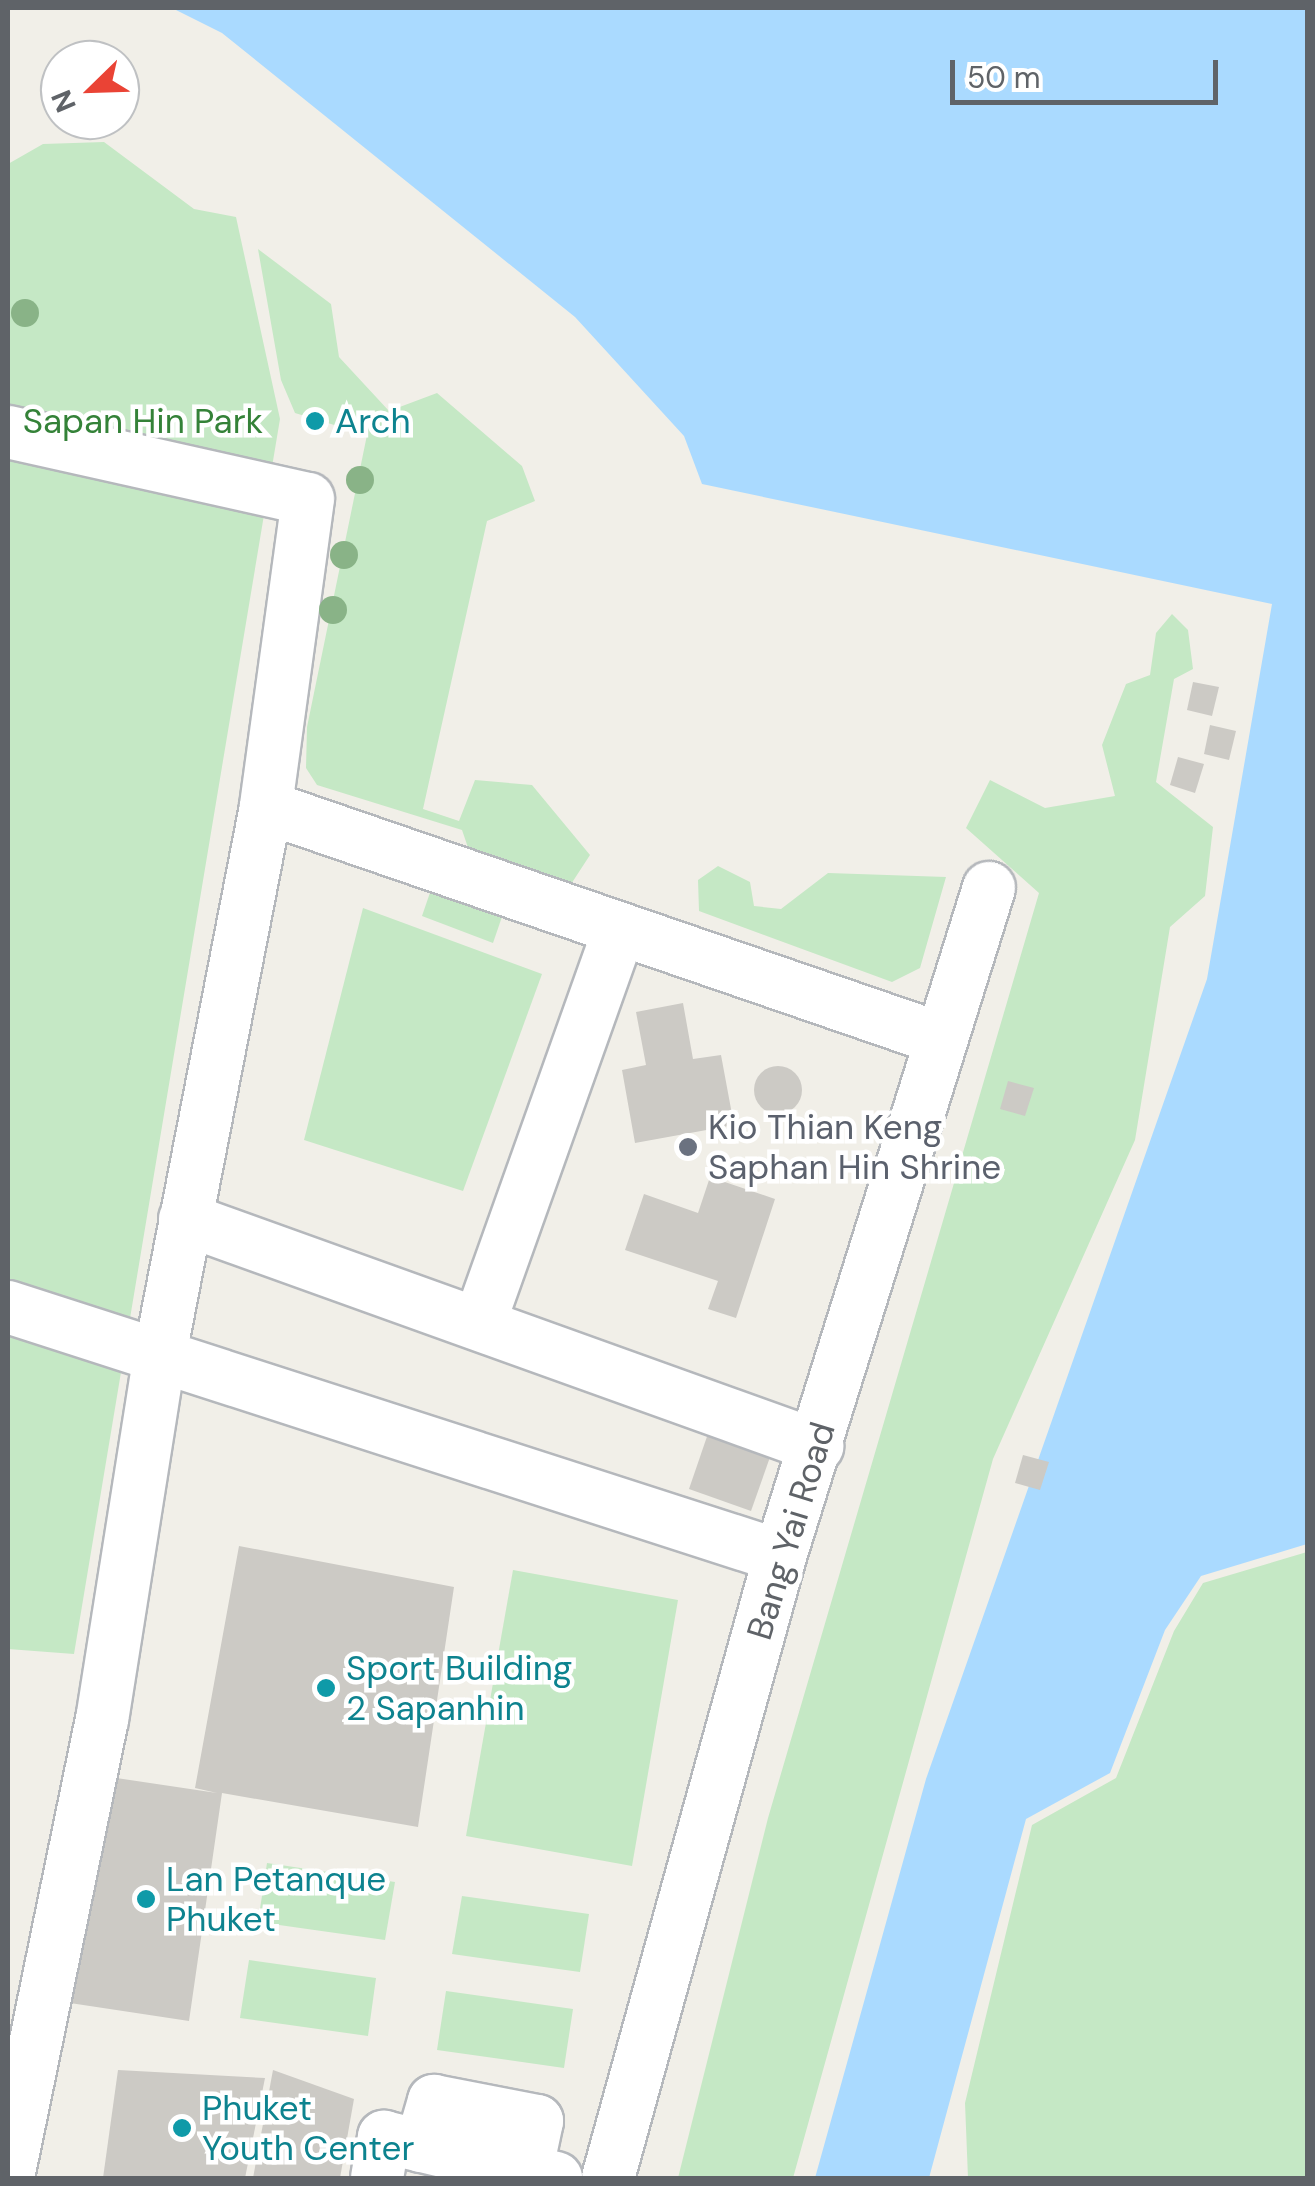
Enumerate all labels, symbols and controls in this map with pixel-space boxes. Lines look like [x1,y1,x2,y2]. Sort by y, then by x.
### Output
north arrow [40,40,140,140]
scale bar [955,40,1222,102]
text: 50 m [967,58,1041,97]
text: N [43,85,85,118]
park label: Sapan Hin Park [23,400,263,442]
place label: Arch [335,400,411,442]
marker: Arch [304,410,326,432]
place label: Kio Thian Keng Saphan Hin Shrine [708,1106,1001,1188]
marker: Kio Thian Keng Saphan Hin Shrine [677,1136,699,1158]
street label: Bang Yai Road [738,1417,844,1645]
place label: Sport Building 2 Sapanhin [346,1647,572,1729]
marker: Sport Building 2 Sapanhin [315,1677,337,1699]
place label: Lan Petanque Phuket [166,1858,386,1940]
marker: Lan Petanque Phuket [135,1888,157,1910]
place label: Phuket Youth Center [202,2087,414,2169]
marker: Phuket Youth Center [171,2117,193,2139]

